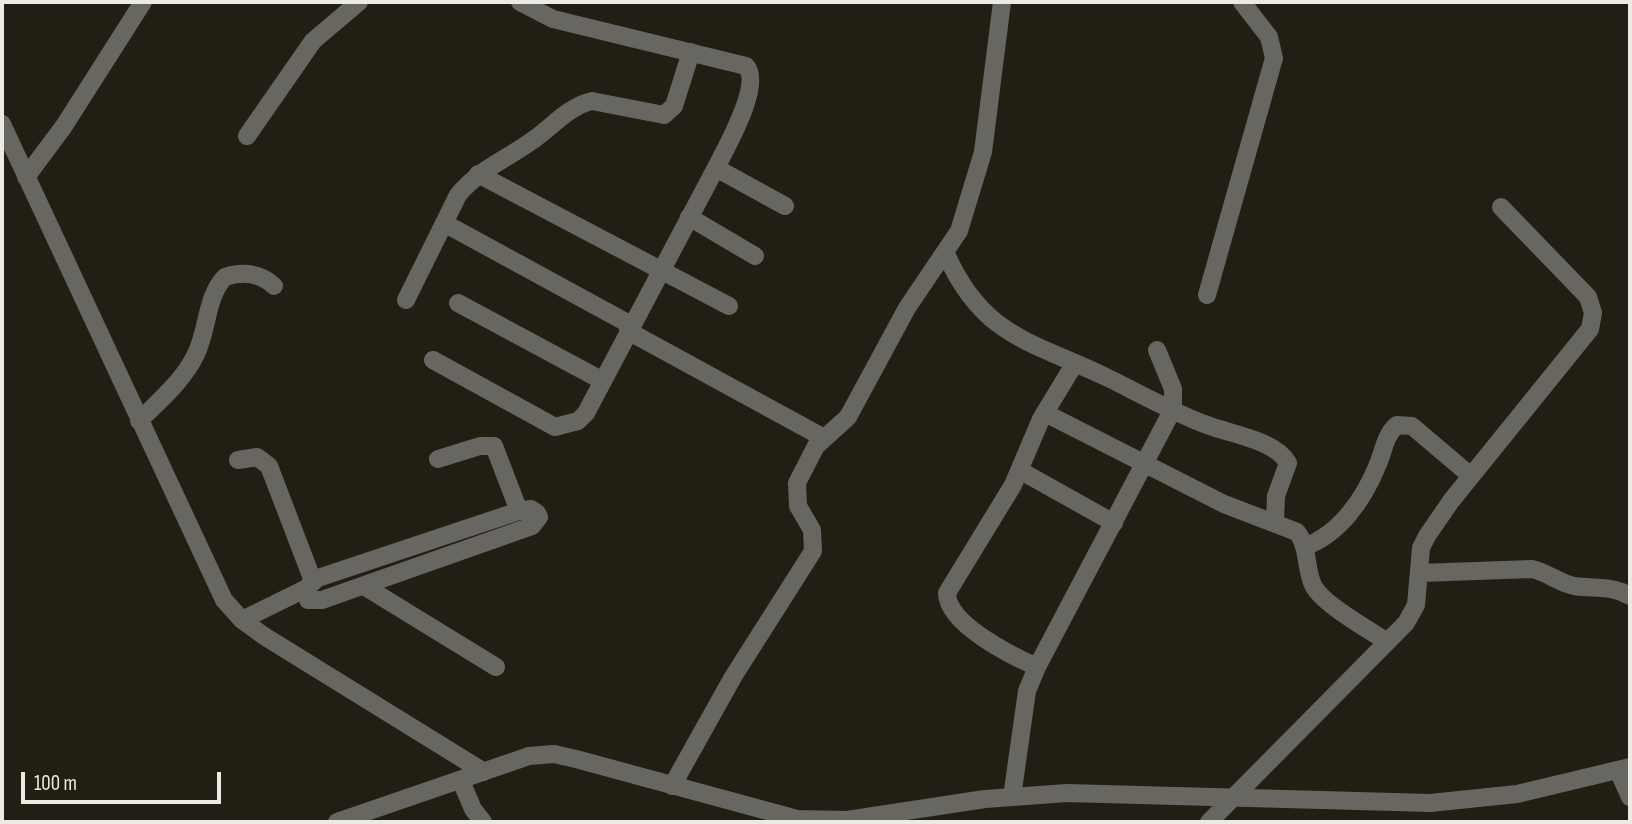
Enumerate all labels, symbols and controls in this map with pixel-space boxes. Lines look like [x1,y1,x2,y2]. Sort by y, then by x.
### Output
scale bar [24,758,224,802]
text: 100 m [34,771,77,796]

